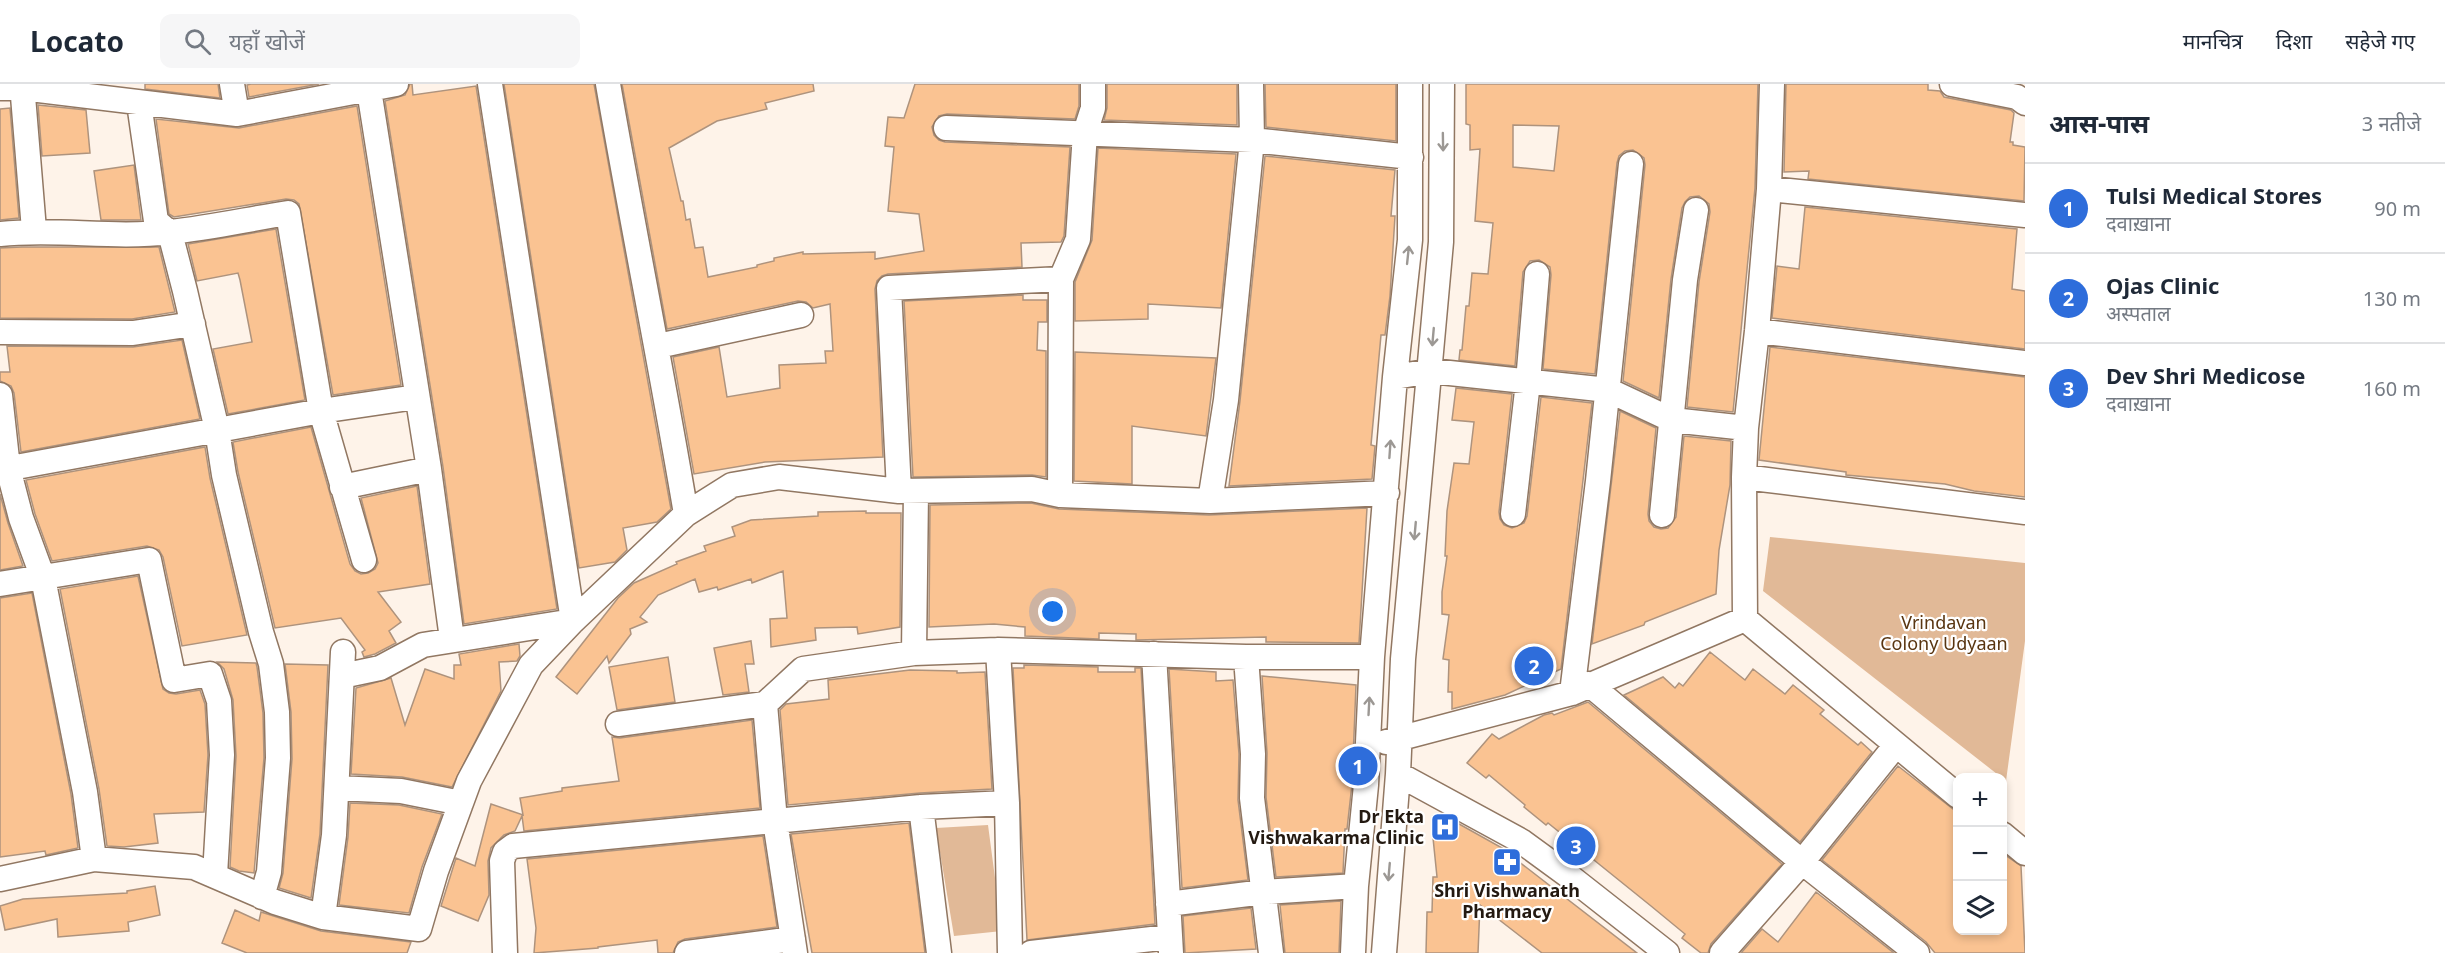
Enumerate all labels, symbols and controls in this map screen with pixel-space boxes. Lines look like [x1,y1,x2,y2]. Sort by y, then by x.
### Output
search box [160,14,580,68]
text: Locato [30,22,124,60]
icon: search [181,25,214,58]
text: यहाँ खोजें [229,26,305,56]
text: मानचित्र [2183,27,2243,55]
text: दिशा [2276,27,2312,55]
text: सहेजे गए [2345,27,2415,55]
text: आस-पास [2049,105,2149,141]
text: 3 नतीजे [2362,110,2421,137]
one-way arrow [1437,132,1449,152]
text: Tulsi Medical Stores [2106,180,2322,210]
text: 1 [2063,195,2074,222]
text: 90 m [2374,195,2421,222]
text: दवाख़ाना [2106,210,2171,237]
one-way arrow [1403,245,1414,265]
text: Ojas Clinic [2106,270,2219,300]
text: 2 [2063,285,2074,312]
text: 130 m [2363,285,2421,312]
text: अस्पताल [2106,300,2171,327]
one-way arrow [1428,327,1439,347]
text: Dev Shri Medicose [2106,360,2305,390]
text: 3 [2063,375,2074,402]
text: 160 m [2363,375,2421,402]
text: दवाख़ाना [2106,390,2171,417]
one-way arrow [1385,440,1396,460]
one-way arrow [1409,521,1420,541]
your location [1038,597,1067,626]
park label: Vrindavan Colony Udyaan [1880,610,2008,655]
pin: 2 [1514,644,1553,688]
one-way arrow [1363,697,1374,717]
pin: 1 [1338,744,1378,788]
map controls [1953,773,2007,935]
button: + [1953,773,2007,827]
place label: Dr Ekta Vishwakarma Clinic [1248,804,1424,849]
hospital icon: Dr Ekta Vishwakarma Clinic [1429,811,1461,843]
pin: 3 [1556,824,1596,868]
button: − [1953,827,2007,881]
pharmacy icon: Shri Vishwanath Pharmacy [1491,846,1523,878]
one-way arrow [1383,862,1394,882]
place label: Shri Vishwanath Pharmacy [1434,878,1580,923]
button: layers [1953,881,2007,935]

